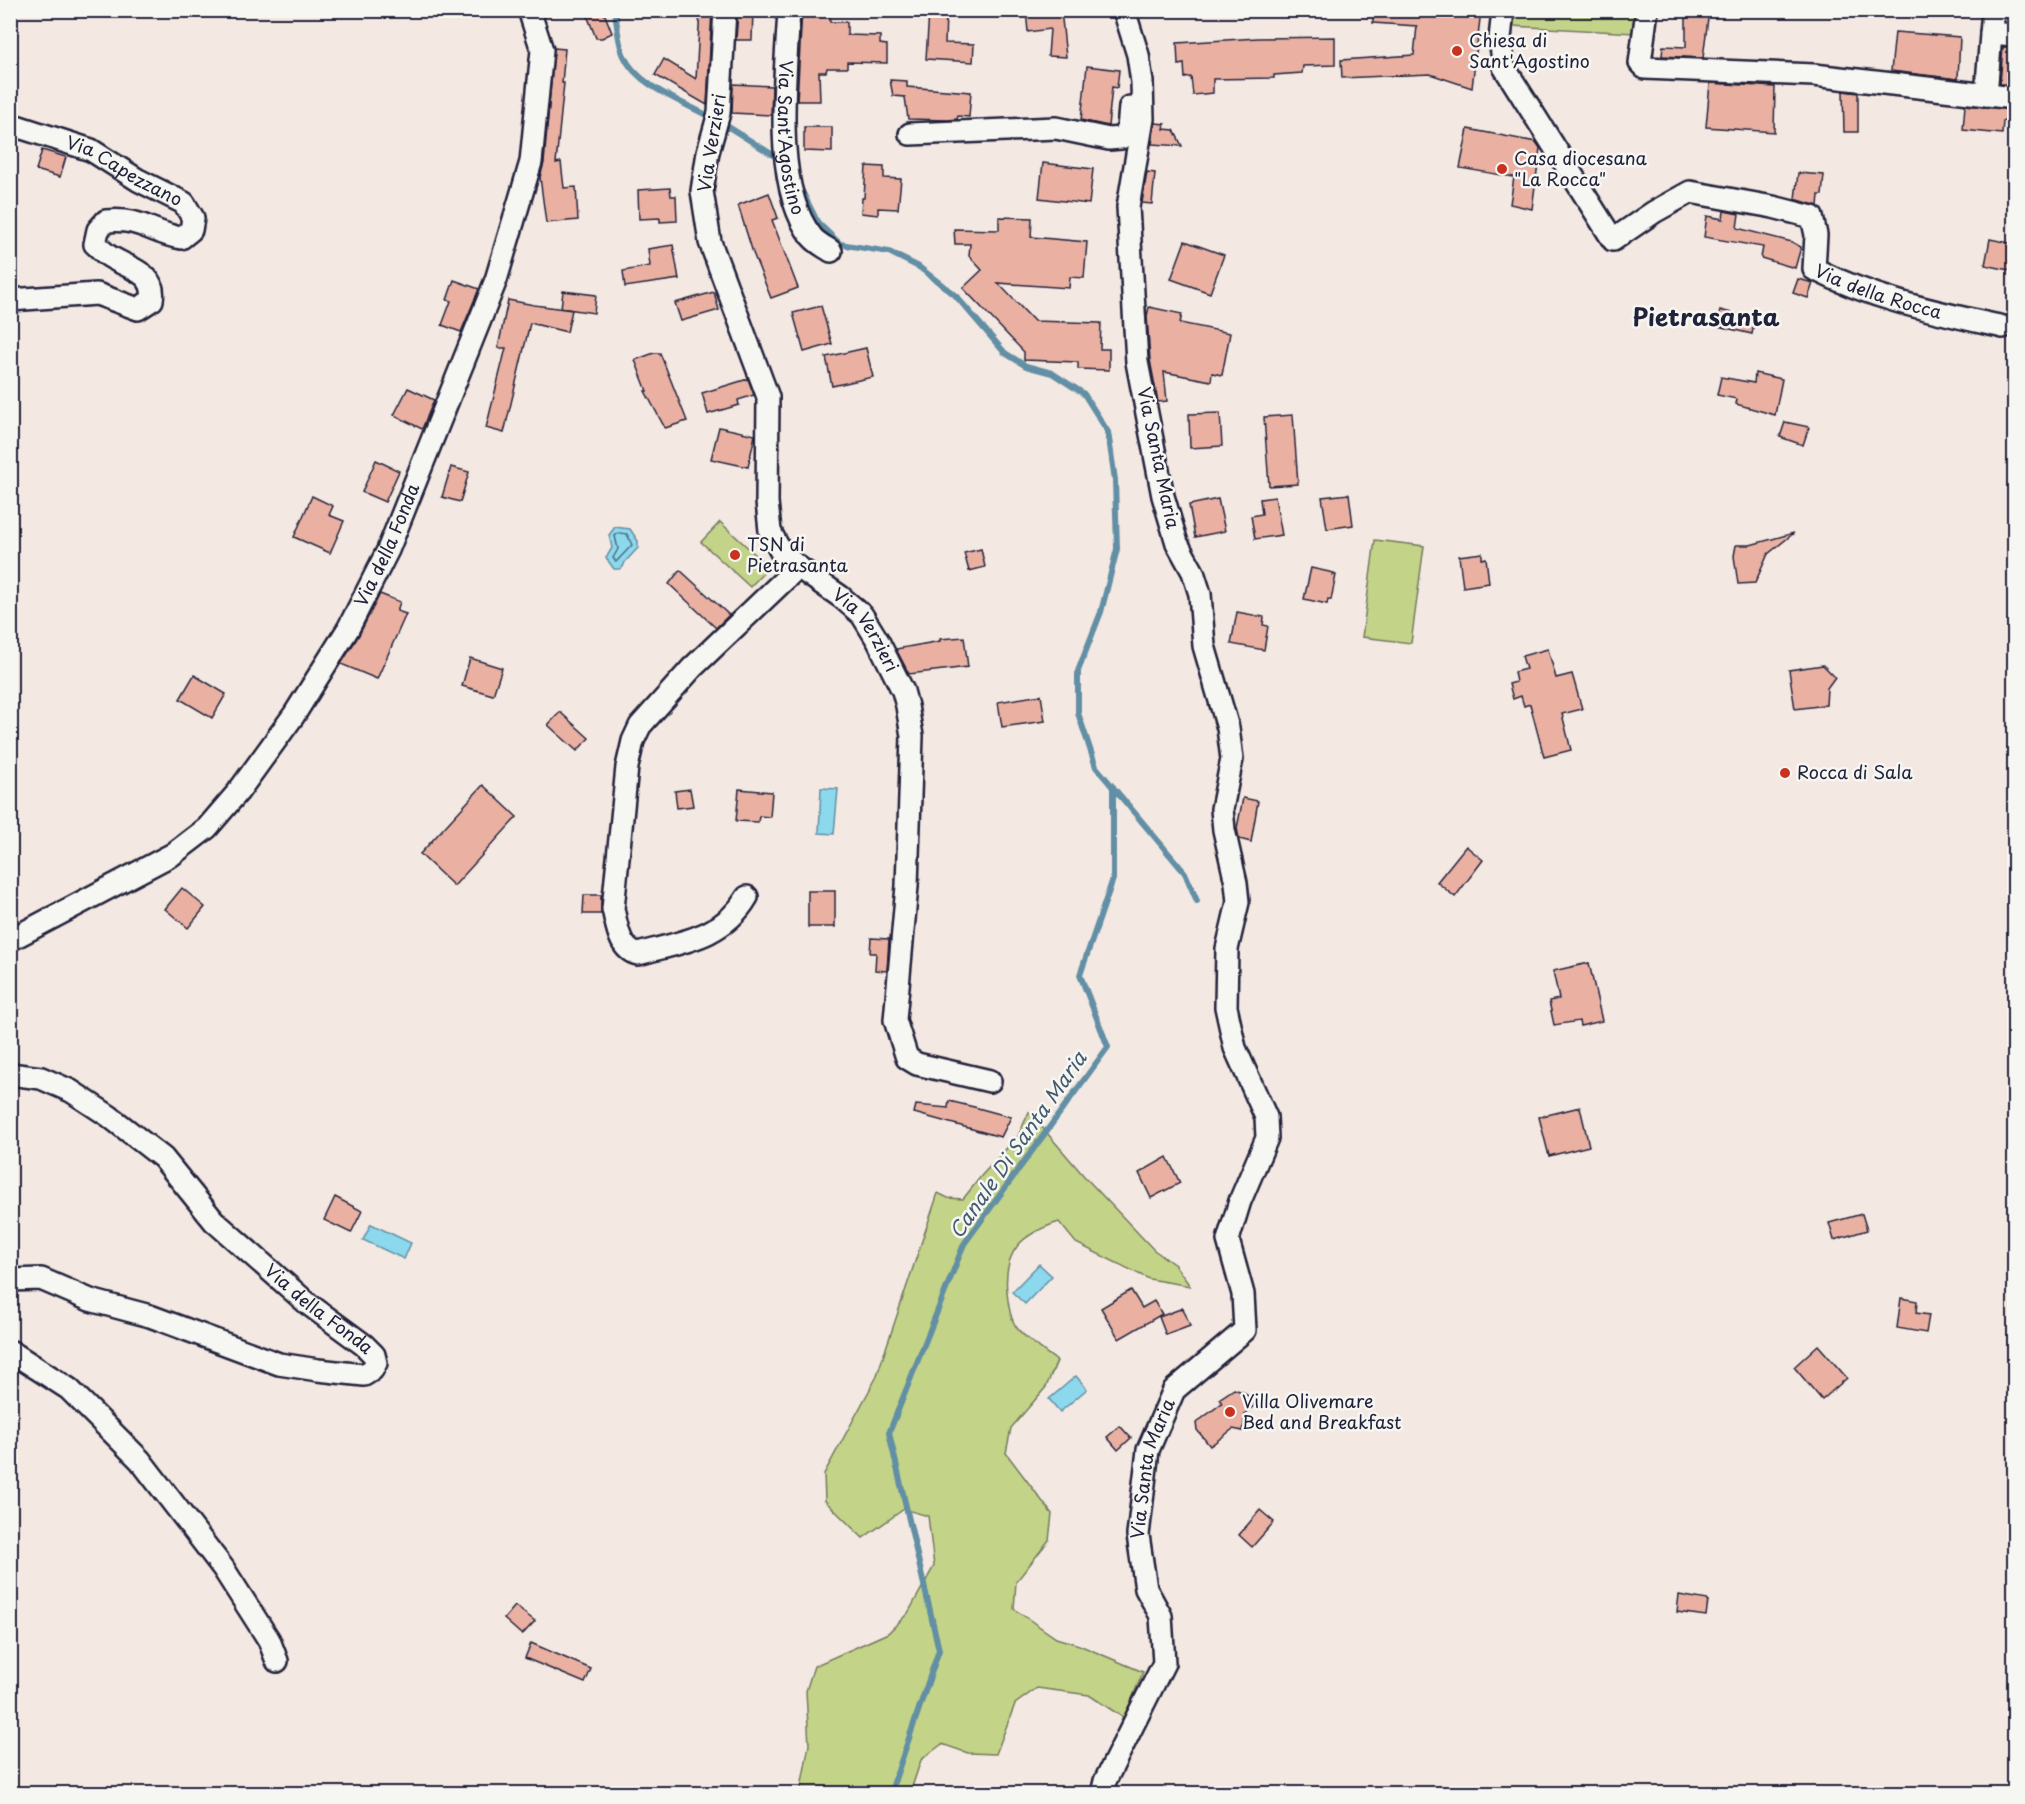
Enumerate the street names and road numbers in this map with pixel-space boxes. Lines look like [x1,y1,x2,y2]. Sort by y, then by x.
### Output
street label: Via Sant'Agostino [772,59,813,218]
street label: Via Verzieri [689,92,732,194]
street label: Via Capezzano [63,128,187,212]
street label: Via della Rocca [1810,256,1945,325]
street label: Via Santa Maria [1131,384,1188,532]
street label: Via della Fonda [346,479,425,611]
street label: Via Verzieri [828,580,906,676]
street label: Via della Fonda [259,1256,381,1360]
street label: Via Santa Maria [1123,1393,1181,1540]

